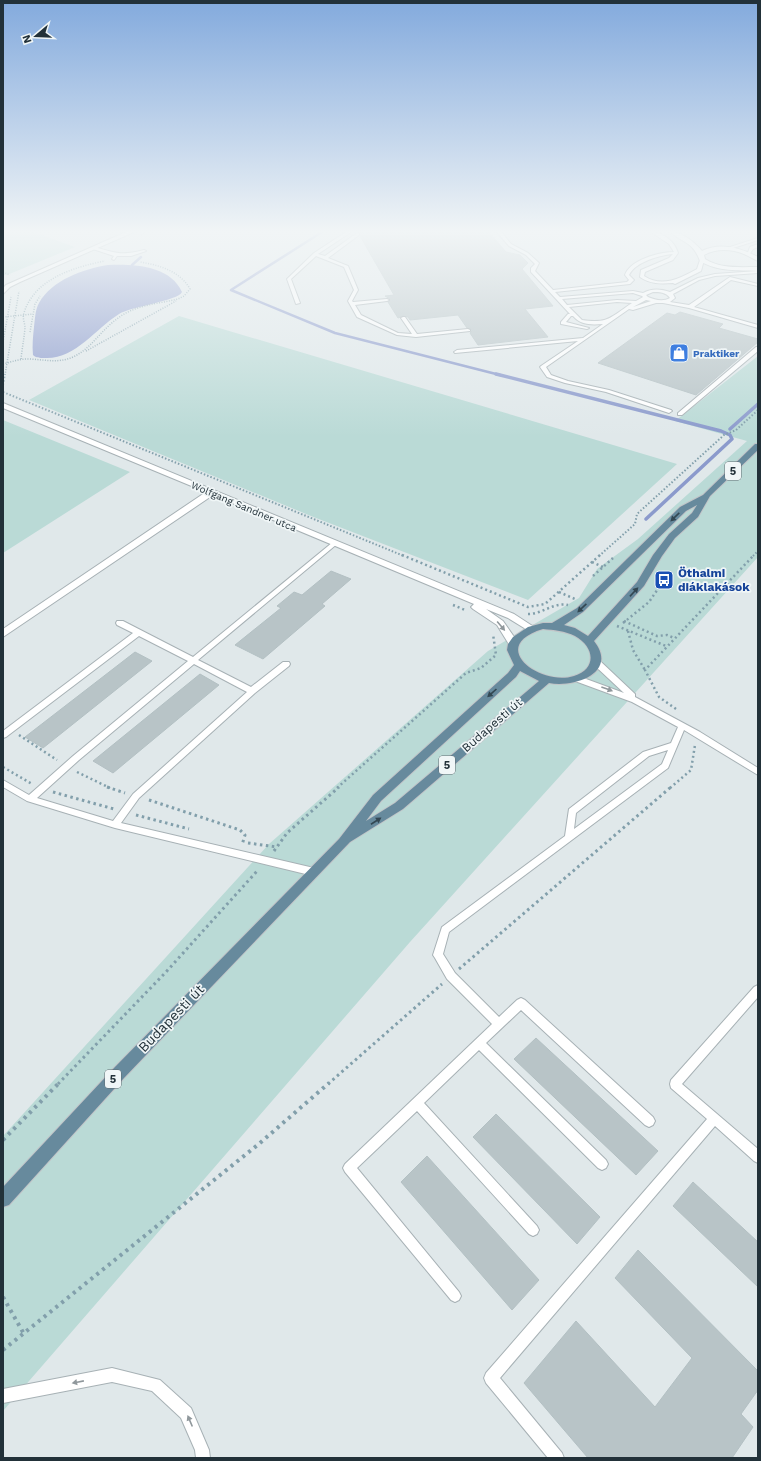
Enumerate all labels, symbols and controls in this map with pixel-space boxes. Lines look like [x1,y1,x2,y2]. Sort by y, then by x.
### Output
north arrow [16,16,56,56]
text: N [20,33,34,45]
shop icon: Praktiker [668,342,690,364]
place label: Praktiker [693,348,740,359]
road number: 5 [725,462,741,480]
street label: Wolfgang Sandner utca [189,479,298,534]
one-way arrow [670,512,680,522]
place label: Öthalmi diáklakások [678,566,750,594]
bus stop icon: Öthalmi diáklakások [653,569,675,591]
one-way arrow [629,587,639,597]
one-way arrow [577,603,587,612]
one-way arrow [496,621,505,631]
one-way arrow [601,687,613,693]
one-way arrow [487,689,497,698]
street label: Budapesti út [459,695,525,755]
road number: 5 [439,756,455,774]
one-way arrow [371,817,381,825]
street label: Budapesti út [135,981,207,1055]
road number: 5 [105,1070,121,1088]
one-way arrow [72,1379,84,1385]
one-way arrow [187,1416,193,1427]

